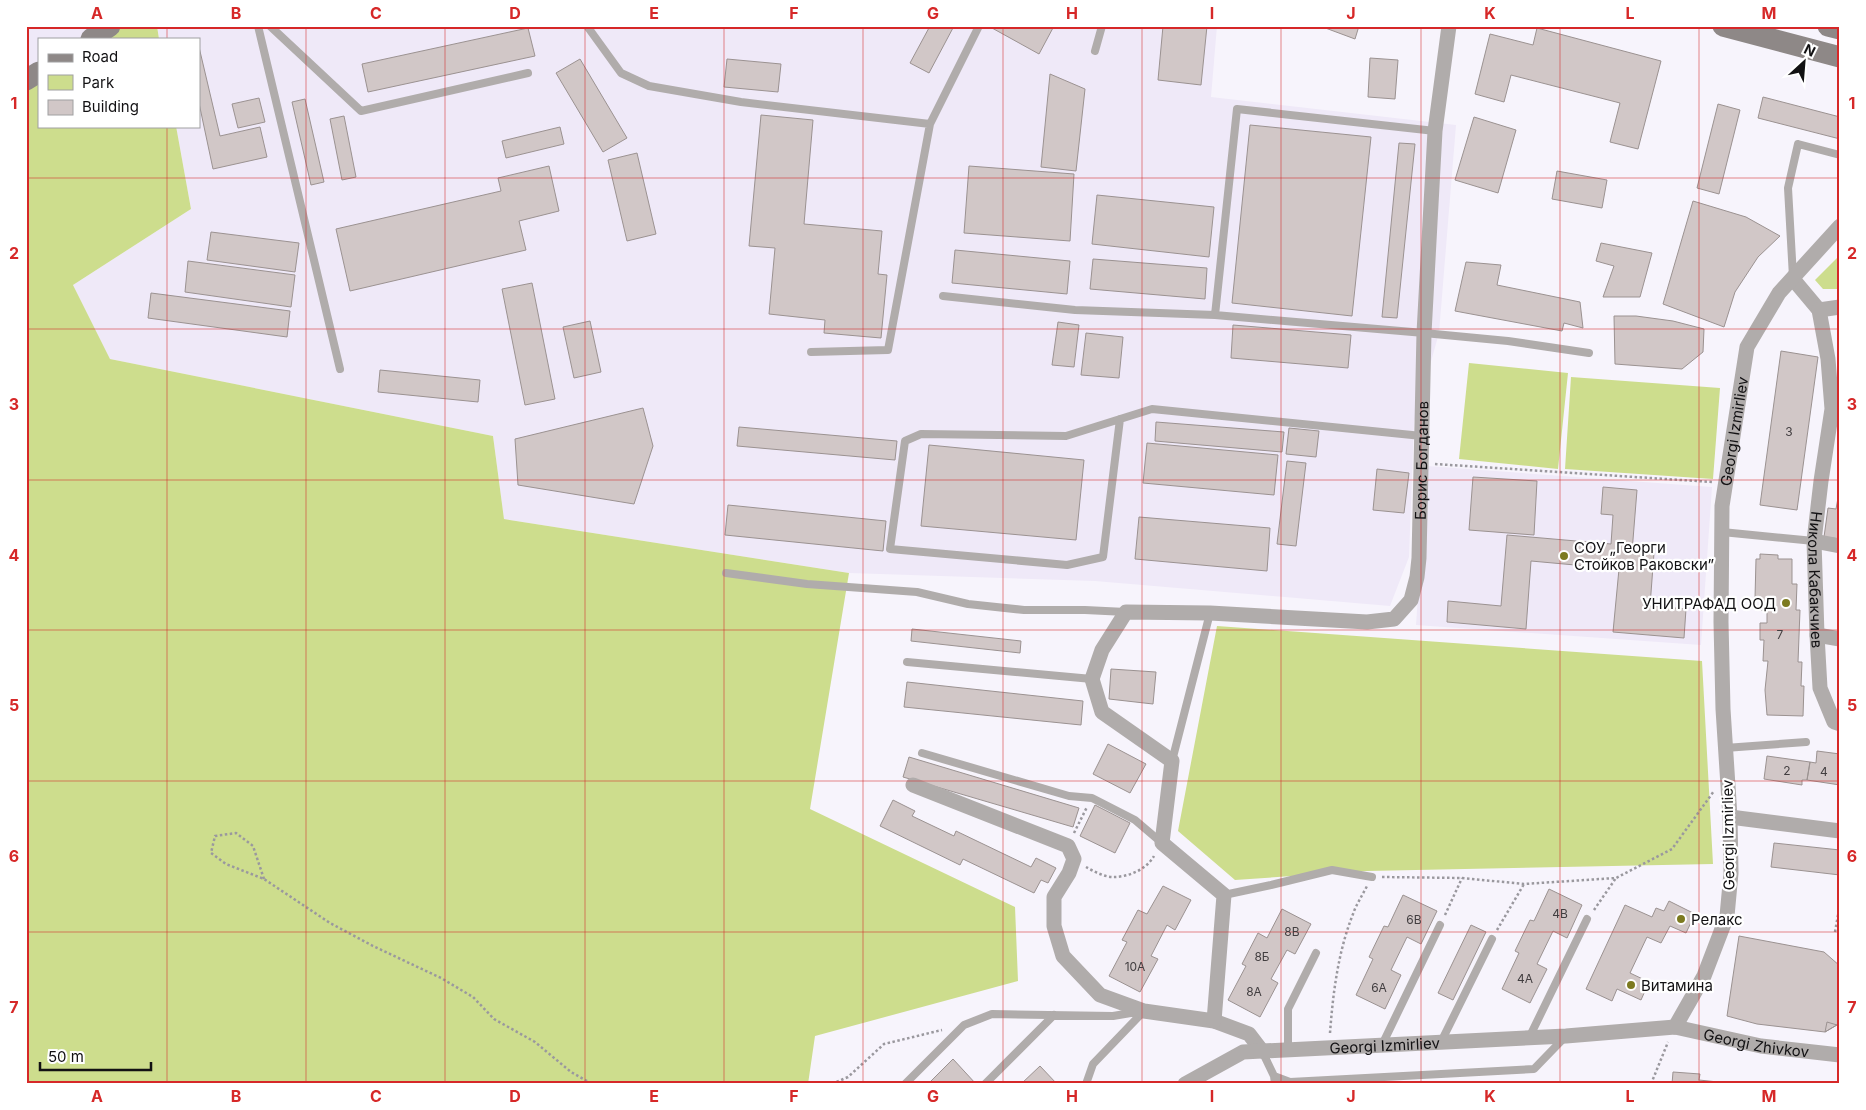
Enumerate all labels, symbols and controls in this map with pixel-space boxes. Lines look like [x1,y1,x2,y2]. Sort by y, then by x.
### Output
text: A [91,3,103,23]
text: B [231,3,241,23]
text: C [370,3,382,23]
text: D [509,3,521,23]
text: E [649,3,659,23]
text: F [789,3,799,23]
text: G [927,3,939,23]
text: H [1066,3,1078,23]
text: I [1210,3,1214,23]
text: J [1346,3,1356,23]
text: K [1484,3,1496,23]
text: L [1625,3,1635,23]
text: M [1762,3,1776,23]
legend [38,38,200,128]
north arrow [1778,38,1828,88]
text: N [1801,40,1818,60]
text: Road [82,47,118,66]
text: Park [82,73,115,92]
text: 1 [11,93,17,113]
text: 1 [1849,93,1855,113]
text: Building [82,97,139,116]
text: 2 [9,243,19,263]
text: 2 [1847,243,1857,263]
street label: Georgi Izmirliev [1716,375,1752,487]
text: 3 [9,394,19,414]
text: 3 [1847,394,1857,414]
street label: Борис Богданов [1410,401,1432,520]
house number: 3 [1785,424,1793,439]
street label: Никола Кабакчиев [1804,510,1827,649]
place label: СОУ „Георги Стойков Раковски” [1574,538,1715,574]
text: 4 [9,545,20,565]
text: 4 [1847,545,1858,565]
marker: СОУ „Георги Стойков Раковски” [1558,550,1570,562]
place label: УНИТРАФАД ООД [1642,594,1776,613]
marker: УНИТРАФАД ООД [1780,597,1792,609]
house number: 7 [1777,627,1784,642]
text: 5 [9,695,19,715]
text: 5 [1847,695,1857,715]
house number: 2 [1783,763,1791,778]
house number: 4 [1820,764,1828,779]
street label: Georgi Izmirliev [1718,779,1738,890]
text: 6 [9,846,19,866]
text: 6 [1847,846,1857,866]
house number: 4В [1552,906,1568,921]
place label: Релакс [1691,910,1743,929]
house number: 6В [1406,912,1422,927]
marker: Релакс [1675,913,1687,925]
house number: 8В [1284,924,1300,939]
house number: 8Б [1254,949,1270,964]
house number: 10А [1125,959,1145,974]
house number: 4А [1517,971,1533,986]
place label: Витамина [1641,976,1713,995]
marker: Витамина [1625,979,1637,991]
house number: 6А [1371,980,1387,995]
house number: 8А [1246,984,1262,999]
text: 7 [9,997,19,1017]
text: 7 [1847,997,1857,1017]
street label: Georgi Zhivkov [1702,1024,1811,1061]
street label: Georgi Izmirliev [1329,1033,1441,1057]
scale bar [40,1040,151,1072]
text: 50 m [48,1047,84,1066]
text: A [91,1086,103,1106]
text: B [231,1086,241,1106]
text: C [370,1086,382,1106]
text: D [509,1086,521,1106]
text: E [649,1086,659,1106]
text: F [789,1086,799,1106]
text: G [927,1086,939,1106]
text: H [1066,1086,1078,1106]
text: I [1210,1086,1214,1106]
text: J [1346,1086,1356,1106]
text: K [1484,1086,1496,1106]
text: L [1625,1086,1635,1106]
text: M [1762,1086,1776,1106]

